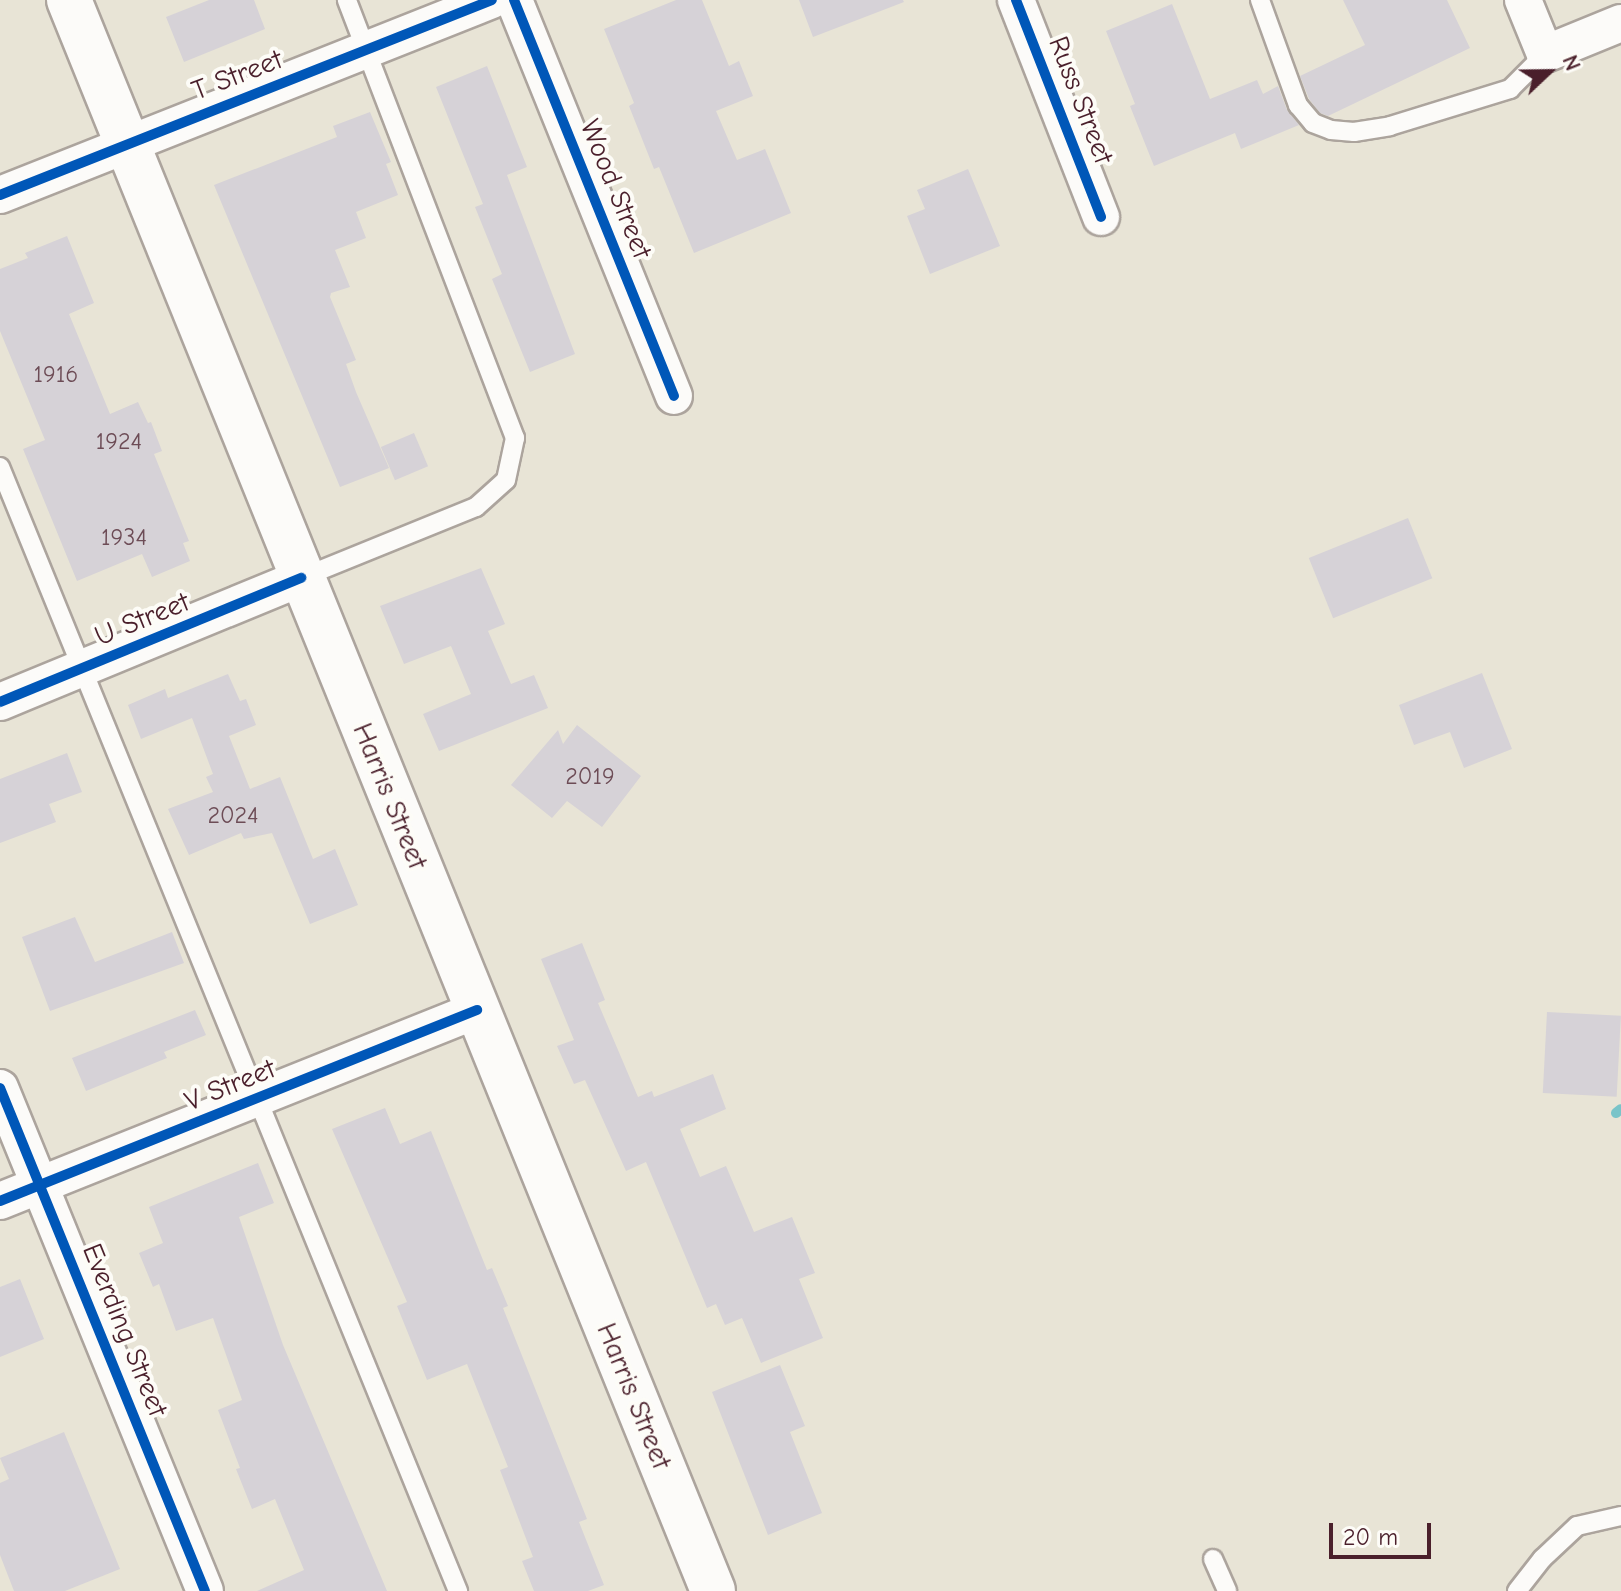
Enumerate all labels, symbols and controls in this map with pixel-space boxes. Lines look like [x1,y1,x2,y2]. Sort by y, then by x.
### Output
street label: Russ Street [1041,32,1121,168]
north arrow [1509,32,1589,112]
street label: T Street [187,42,287,108]
text: N [1557,51,1586,75]
street label: Wood Street [573,115,659,263]
house number: 1916 [34,361,78,389]
house number: 1924 [96,428,142,456]
house number: 1934 [101,524,147,552]
street label: U Street [90,585,194,653]
street label: Harris Street [346,718,434,874]
house number: 2019 [565,763,615,791]
house number: 2024 [207,802,259,830]
street label: V Street [180,1052,280,1118]
street label: Everding Street [75,1239,175,1421]
street label: Harris Street [590,1318,678,1474]
scale bar [1333,1507,1435,1557]
text: 20 m [1343,1523,1398,1551]

